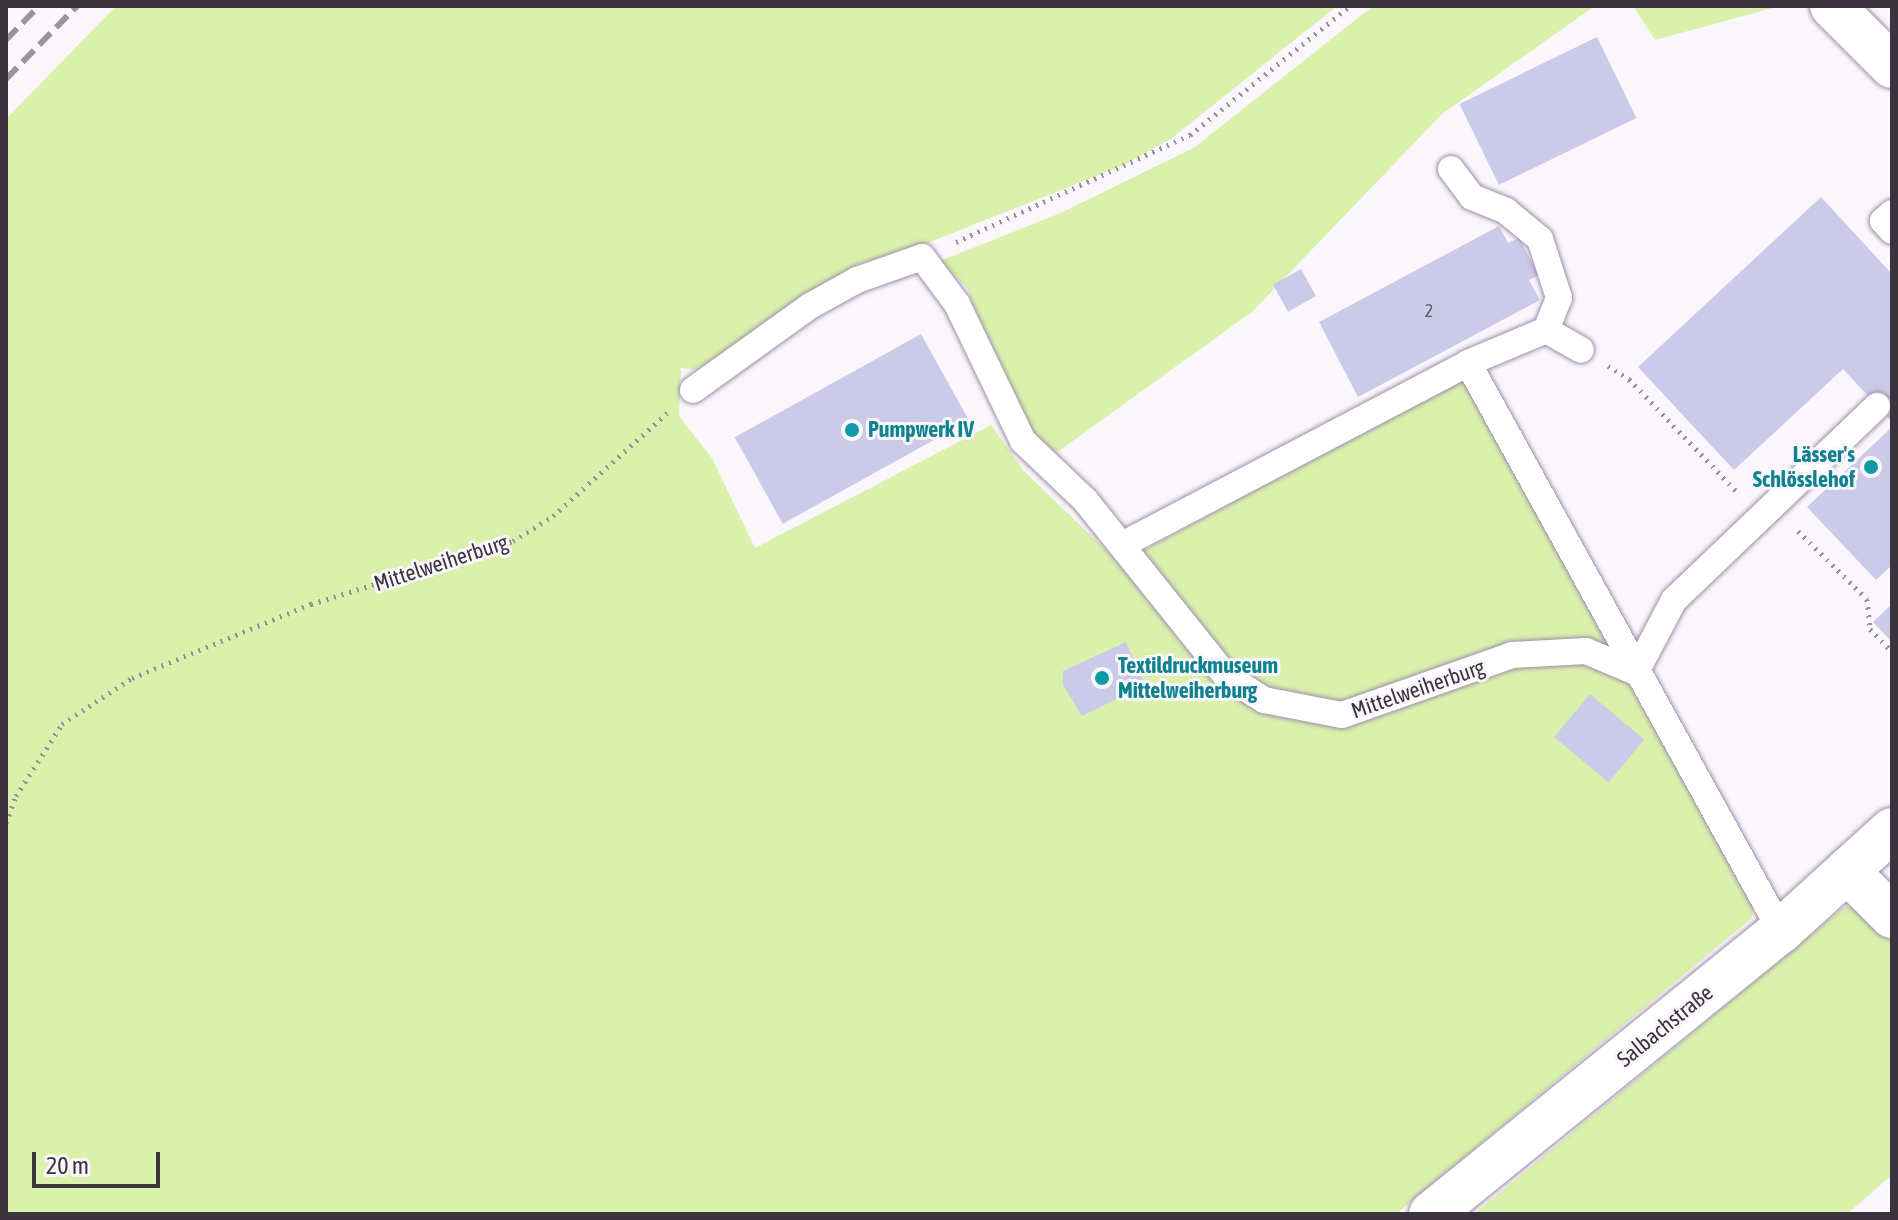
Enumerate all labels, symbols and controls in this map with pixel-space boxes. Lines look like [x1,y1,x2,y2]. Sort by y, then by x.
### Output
house number: 2 [1425,300,1433,322]
place label: Pumpwerk IV [868,417,974,443]
marker: Pumpwerk IV [843,421,861,439]
place label: Lässer's Schlösslehof [1753,441,1855,492]
marker: Lässer's Schlösslehof [1862,458,1880,476]
street label: Mittelweiherburg [371,529,511,597]
place label: Textildruckmuseum Mittelweiherburg [1118,652,1278,704]
street label: Mittelweiherburg [1348,654,1488,724]
marker: Textildruckmuseum Mittelweiherburg [1093,669,1111,687]
street label: Salbachstraße [1612,979,1718,1073]
scale bar [36,1136,164,1186]
text: 20 m [46,1152,89,1179]

